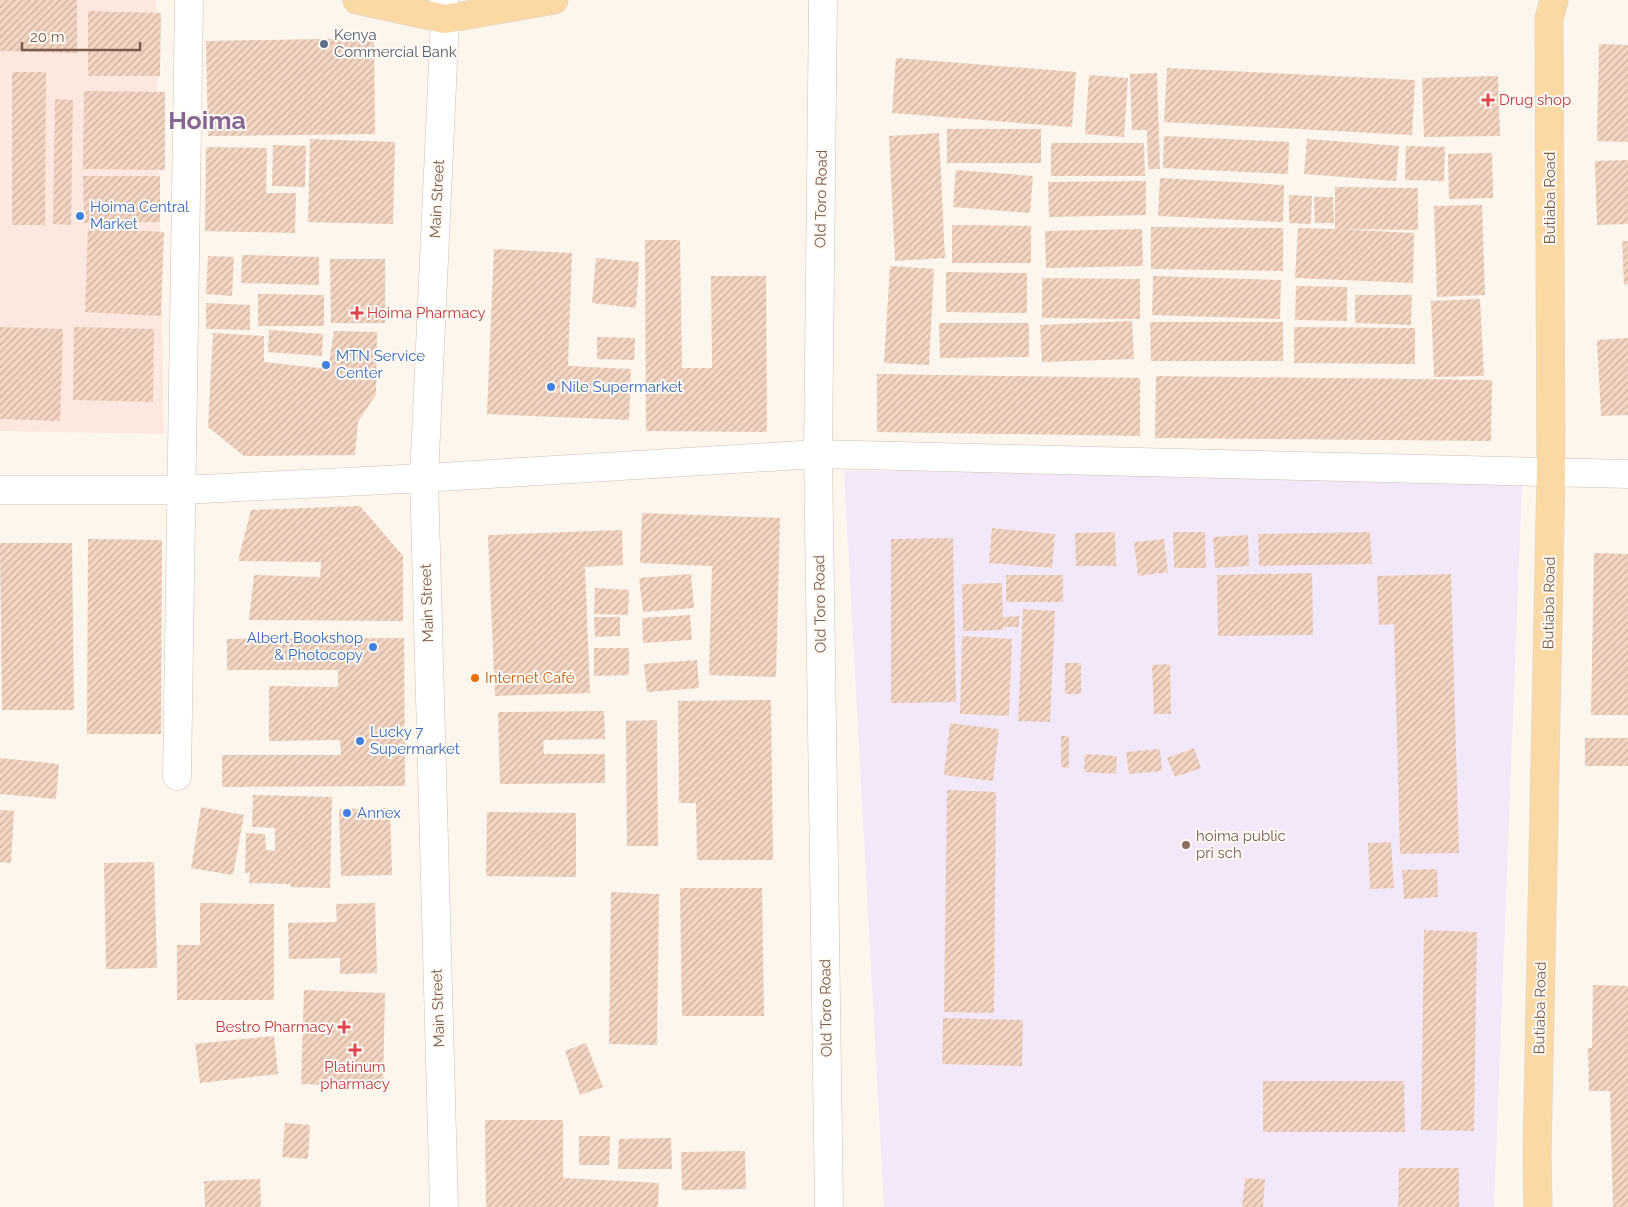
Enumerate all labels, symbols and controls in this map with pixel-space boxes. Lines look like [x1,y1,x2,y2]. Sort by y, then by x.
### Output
scale bar [22,20,140,52]
place label: Kenya Commercial Bank [334,26,457,61]
text: 20 m [30,28,65,46]
marker: Kenya Commercial Bank [318,38,330,50]
place label: Drug shop [1499,91,1571,109]
marker: Drug shop [1481,93,1495,107]
district label: Hoima [168,105,246,135]
street label: Old Toro Road [811,150,831,248]
street label: Butiaba Road [1541,152,1559,244]
street label: Main Street [426,159,448,239]
place label: Hoima Central Market [90,198,190,233]
marker: Hoima Central Market [74,210,86,222]
place label: Hoima Pharmacy [367,304,486,322]
marker: Hoima Pharmacy [351,307,363,319]
place label: MTN Service Center [336,347,425,382]
marker: MTN Service Center [320,359,332,371]
place label: Nile Supermarket [561,378,682,396]
marker: Nile Supermarket [545,381,557,393]
street label: Old Toro Road [810,555,830,653]
street label: Butiaba Road [1539,557,1559,649]
street label: Main Street [417,563,437,643]
place label: Albert Bookshop & Photocopy [247,629,363,664]
marker: Albert Bookshop & Photocopy [367,641,379,653]
place label: Internet Café [485,669,575,687]
marker: Internet Café [469,672,481,684]
place label: Lucky 7 Supermarket [370,723,460,758]
marker: Lucky 7 Supermarket [354,735,366,747]
place label: Annex [357,804,401,822]
marker: Annex [341,807,353,819]
place label: hoima public pri sch [1196,827,1286,862]
marker: hoima public pri sch [1180,839,1192,851]
street label: Old Toro Road [816,959,836,1057]
street label: Butiaba Road [1530,962,1550,1054]
street label: Main Street [428,968,448,1048]
place label: Bestro Pharmacy [215,1018,334,1036]
marker: Bestro Pharmacy [338,1021,350,1033]
marker: Platinum pharmacy [349,1044,361,1056]
place label: Platinum pharmacy [320,1058,390,1093]

